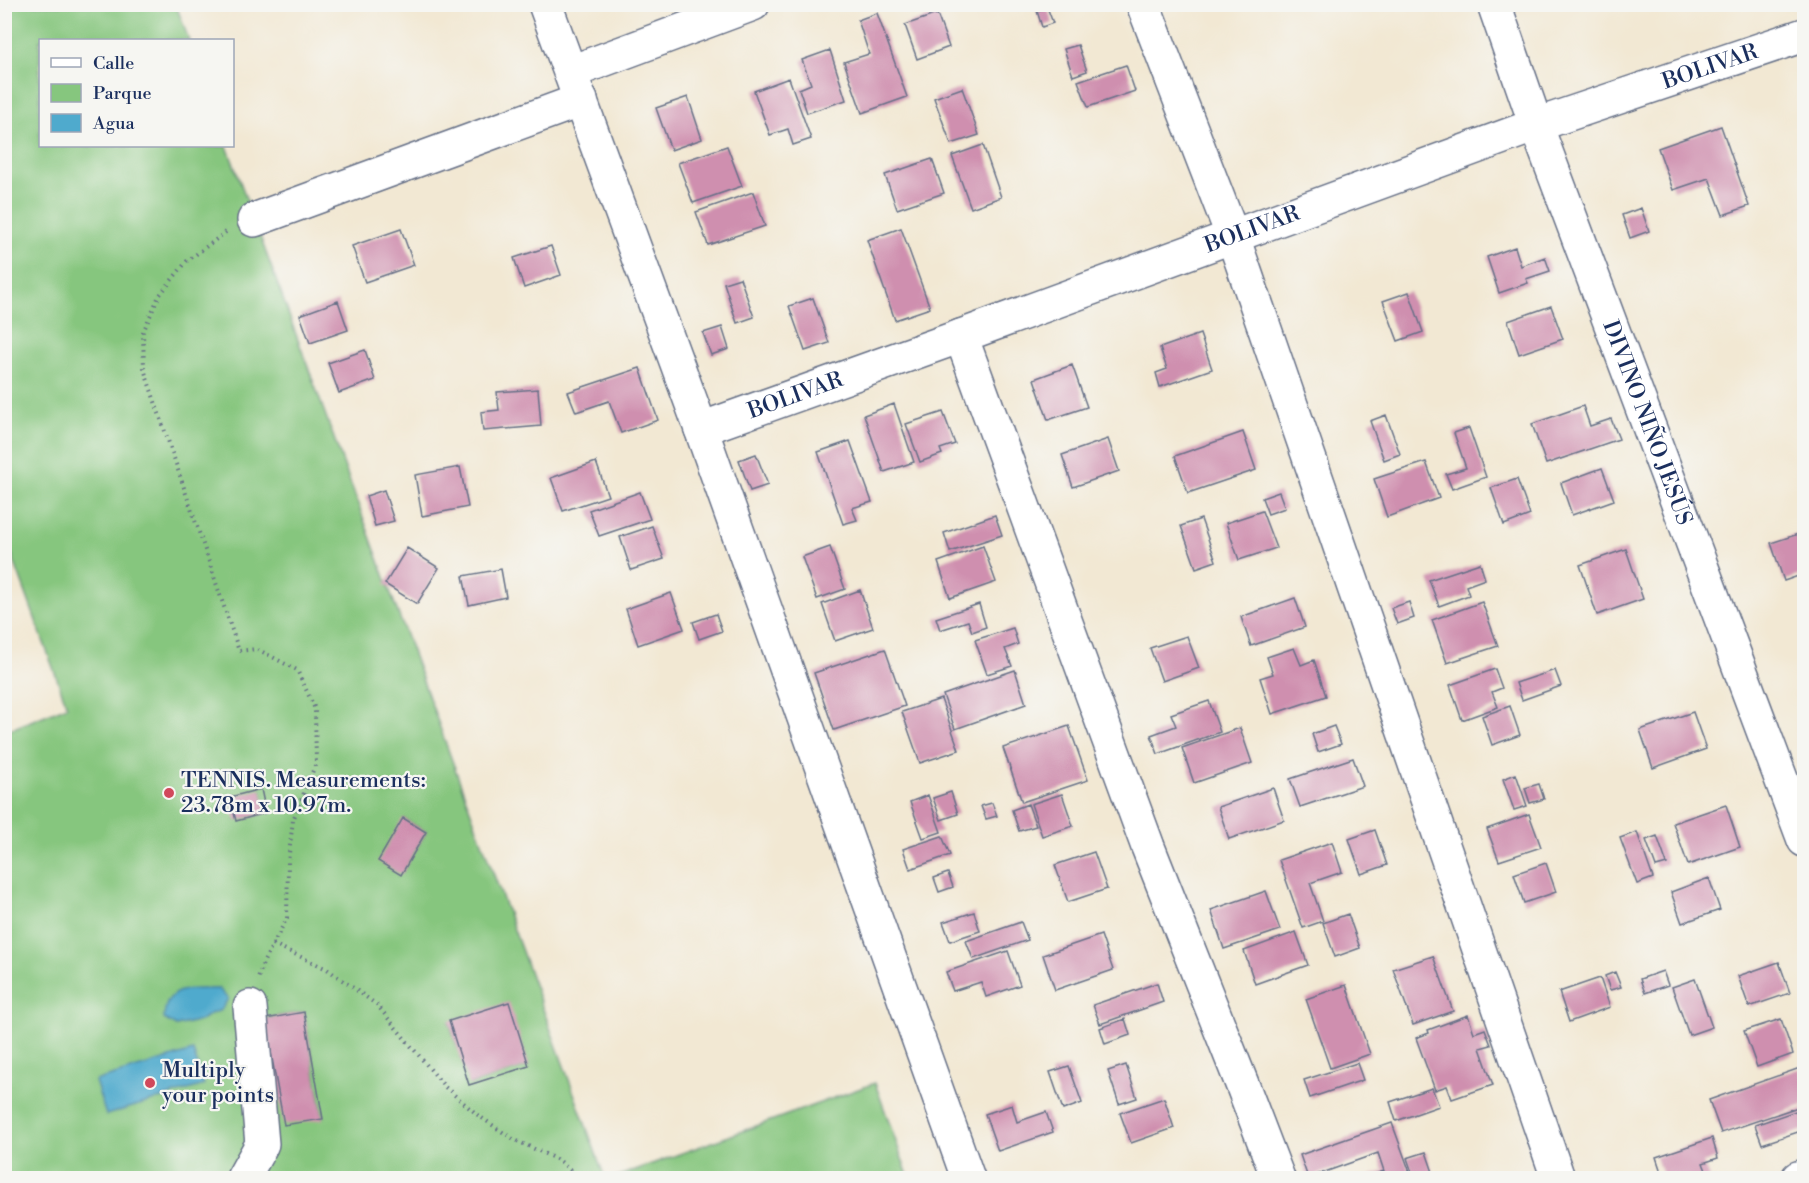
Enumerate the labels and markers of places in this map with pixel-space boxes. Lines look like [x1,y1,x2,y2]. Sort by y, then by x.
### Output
place label: TENNIS. Measurements: 23.78m x 10.97m. [181,767,426,819]
marker: TENNIS. Measurements: 23.78m x 10.97m. [162,786,176,800]
place label: Multiply your points [161,1057,274,1109]
marker: Multiply your points [143,1076,157,1090]

